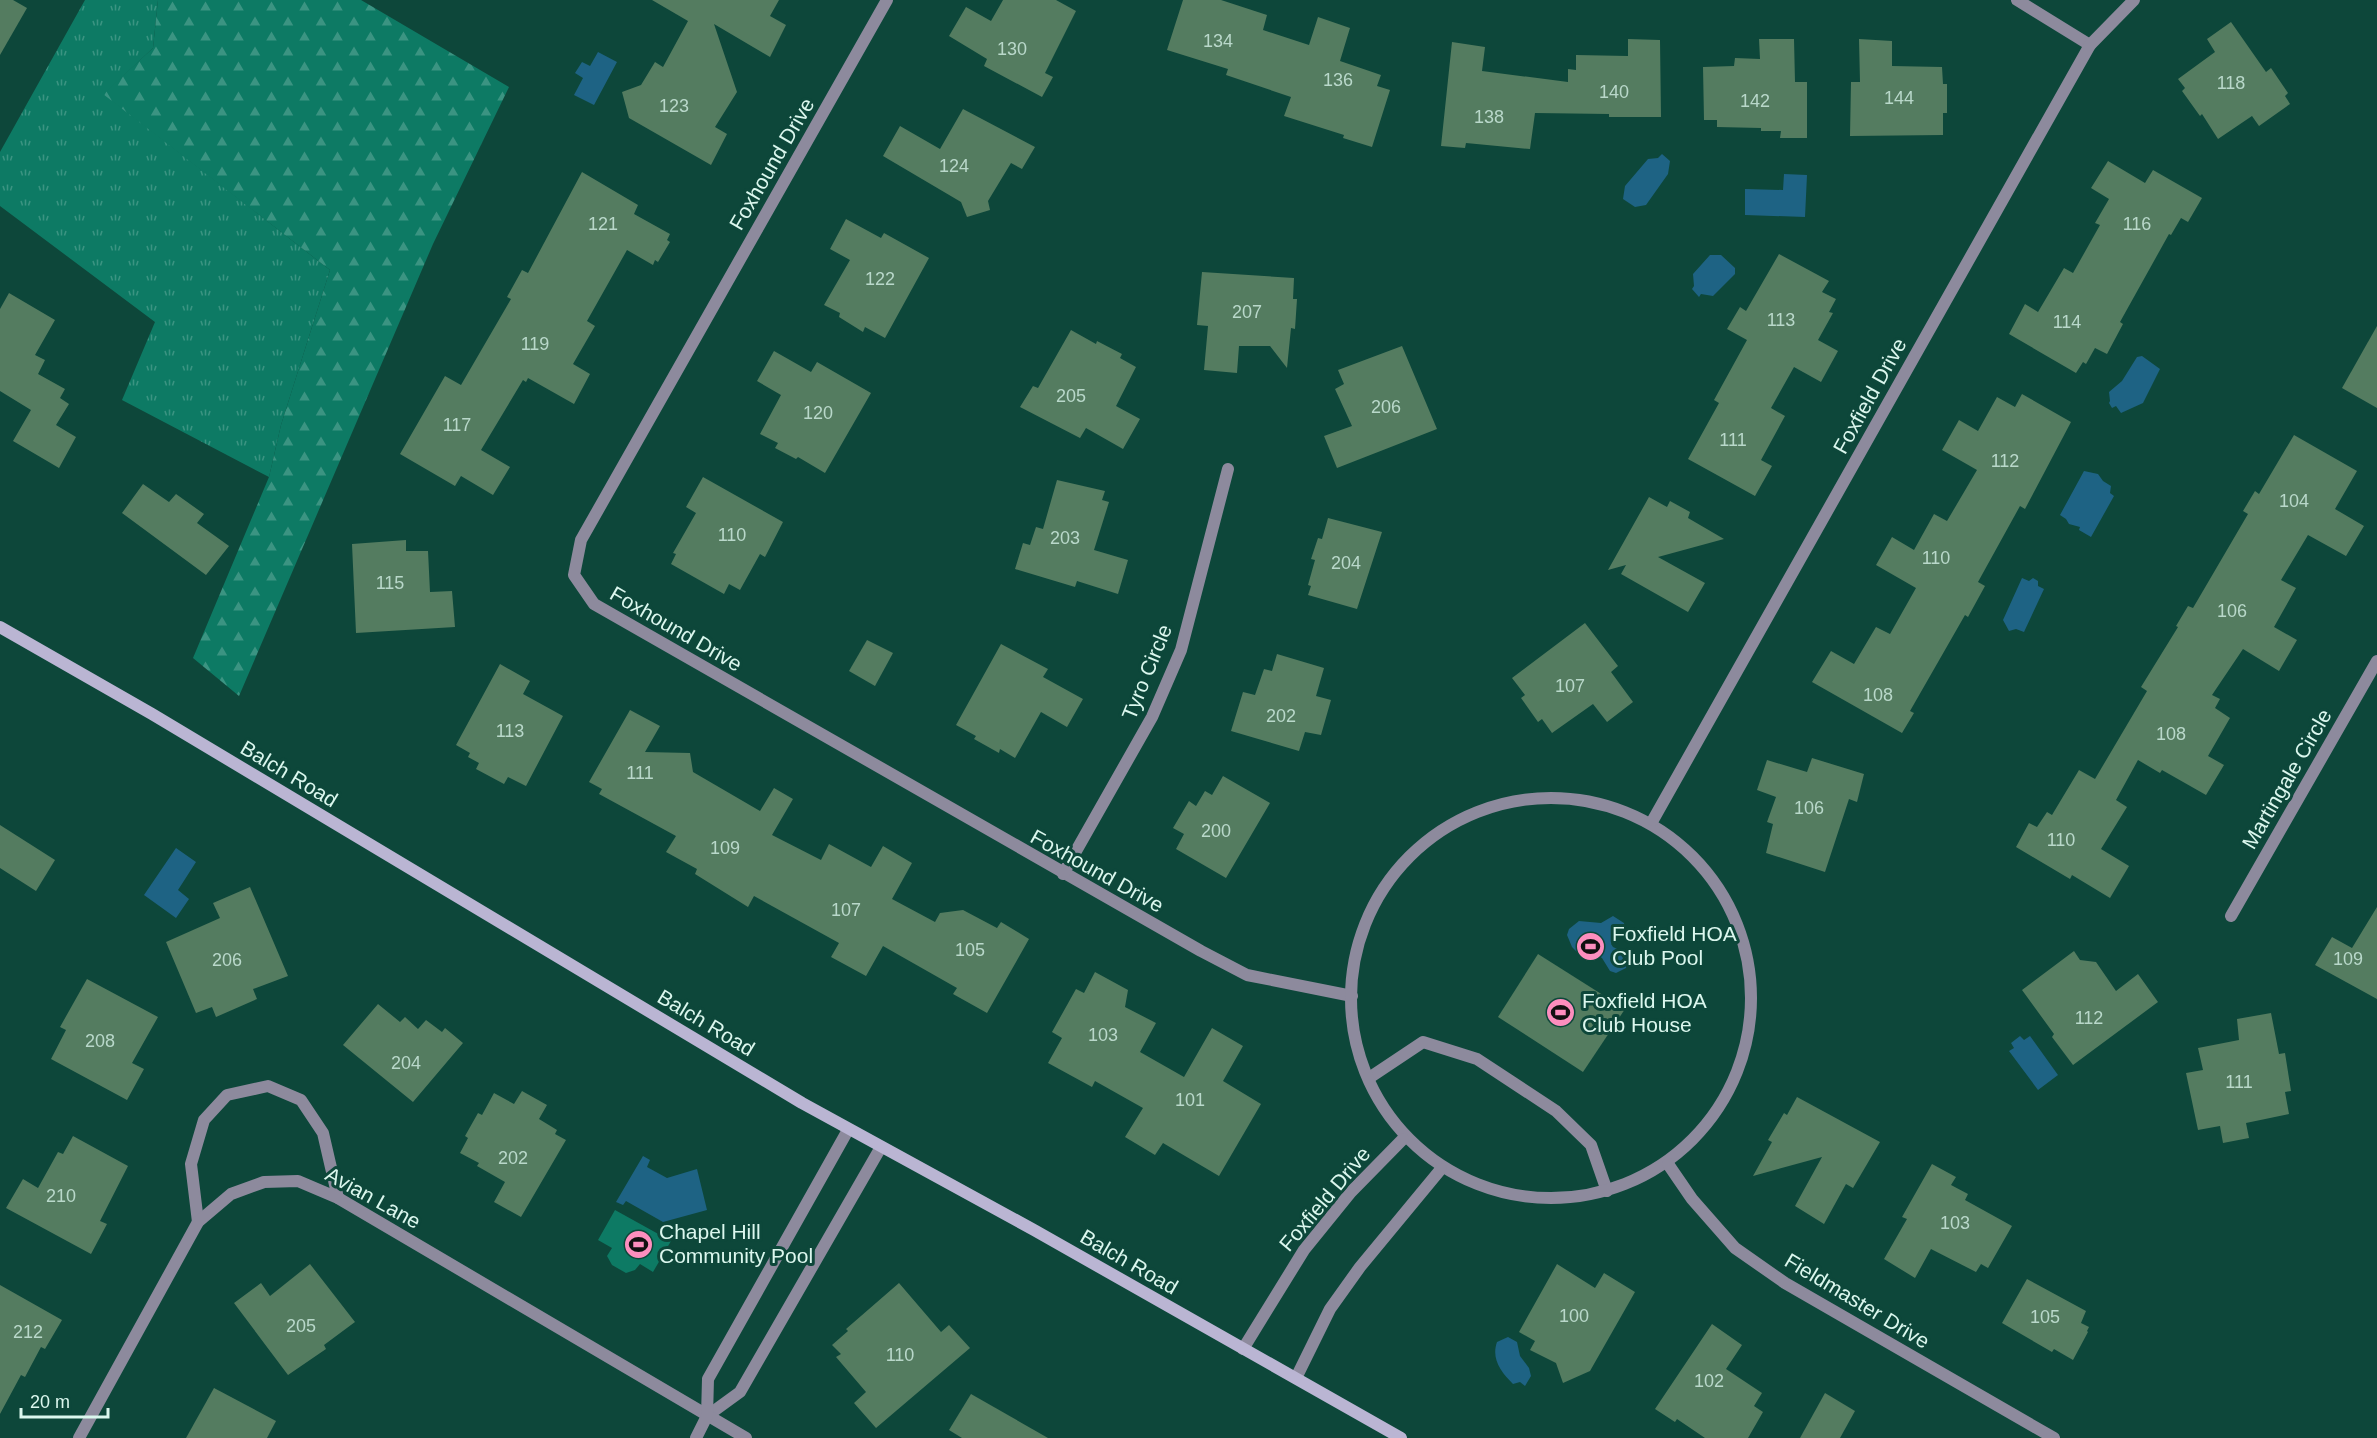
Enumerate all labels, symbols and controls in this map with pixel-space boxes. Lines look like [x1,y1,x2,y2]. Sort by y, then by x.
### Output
house number: 134 [1203,31,1233,51]
house number: 130 [997,39,1027,59]
house number: 136 [1323,70,1353,90]
house number: 118 [2217,73,2245,93]
house number: 140 [1599,82,1629,102]
house number: 144 [1884,88,1914,108]
house number: 142 [1740,91,1770,111]
street label: Foxhound Drive [725,94,819,234]
house number: 123 [659,96,689,116]
house number: 138 [1474,107,1504,127]
house number: 124 [939,156,969,176]
house number: 121 [588,214,618,234]
house number: 116 [2123,214,2151,234]
house number: 122 [865,269,895,289]
house number: 207 [1232,302,1262,322]
house number: 113 [1767,310,1795,330]
house number: 114 [2053,312,2081,332]
house number: 119 [521,334,549,354]
street label: Foxfield Drive [1828,334,1911,457]
house number: 205 [1056,386,1086,406]
house number: 206 [1371,397,1401,417]
house number: 120 [803,403,833,423]
house number: 117 [443,415,471,435]
house number: 111 [1719,430,1747,450]
house number: 112 [1991,451,2019,471]
house number: 104 [2279,491,2309,511]
house number: 110 [718,525,746,545]
house number: 203 [1050,528,1080,548]
house number: 110 [1922,548,1950,568]
house number: 204 [1331,553,1361,573]
house number: 115 [376,573,404,593]
street label: Foxhound Drive [606,582,746,676]
house number: 106 [2217,601,2247,621]
street label: Tyro Circle [1117,621,1176,723]
house number: 107 [1555,676,1585,696]
house number: 108 [1863,685,1893,705]
street label: Martingale Circle [2237,705,2336,853]
house number: 202 [1266,706,1296,726]
house number: 113 [496,721,524,741]
house number: 108 [2156,724,2186,744]
street label: Balch Road [237,736,342,811]
house number: 111 [626,763,654,783]
house number: 106 [1794,798,1824,818]
house number: 200 [1201,821,1231,841]
street label: Foxhound Drive [1027,825,1168,917]
house number: 110 [2047,830,2075,850]
house number: 109 [710,838,740,858]
house number: 107 [831,900,861,920]
place label: Foxfield HOA Club Pool [1612,922,1737,969]
sports icon: Foxfield HOA Club Pool [1575,930,1607,962]
house number: 105 [955,940,985,960]
house number: 109 [2333,949,2363,969]
house number: 206 [212,950,242,970]
street label: Balch Road [654,985,759,1060]
place label: Foxfield HOA Club House [1582,989,1707,1036]
sports icon: Foxfield HOA Club House [1545,997,1577,1029]
house number: 112 [2075,1008,2103,1028]
house number: 103 [1088,1025,1118,1045]
house number: 208 [85,1031,115,1051]
house number: 204 [391,1053,421,1073]
house number: 111 [2225,1072,2253,1092]
house number: 101 [1175,1090,1205,1110]
street label: Foxfield Drive [1275,1142,1375,1255]
house number: 202 [498,1148,528,1168]
street label: Avian Lane [322,1162,425,1233]
house number: 210 [46,1186,76,1206]
house number: 103 [1940,1213,1970,1233]
place label: Chapel Hill Community Pool [659,1220,813,1267]
street label: Balch Road [1076,1224,1182,1299]
sports icon: Chapel Hill Community Pool [622,1228,654,1260]
street label: Fieldmaster Drive [1781,1248,1934,1353]
house number: 100 [1559,1306,1589,1326]
house number: 105 [2030,1307,2060,1327]
house number: 205 [286,1316,316,1336]
house number: 212 [13,1322,43,1342]
house number: 110 [886,1345,914,1365]
house number: 102 [1694,1371,1724,1391]
scale bar [21,1381,108,1419]
text: 20 m [30,1392,70,1412]

